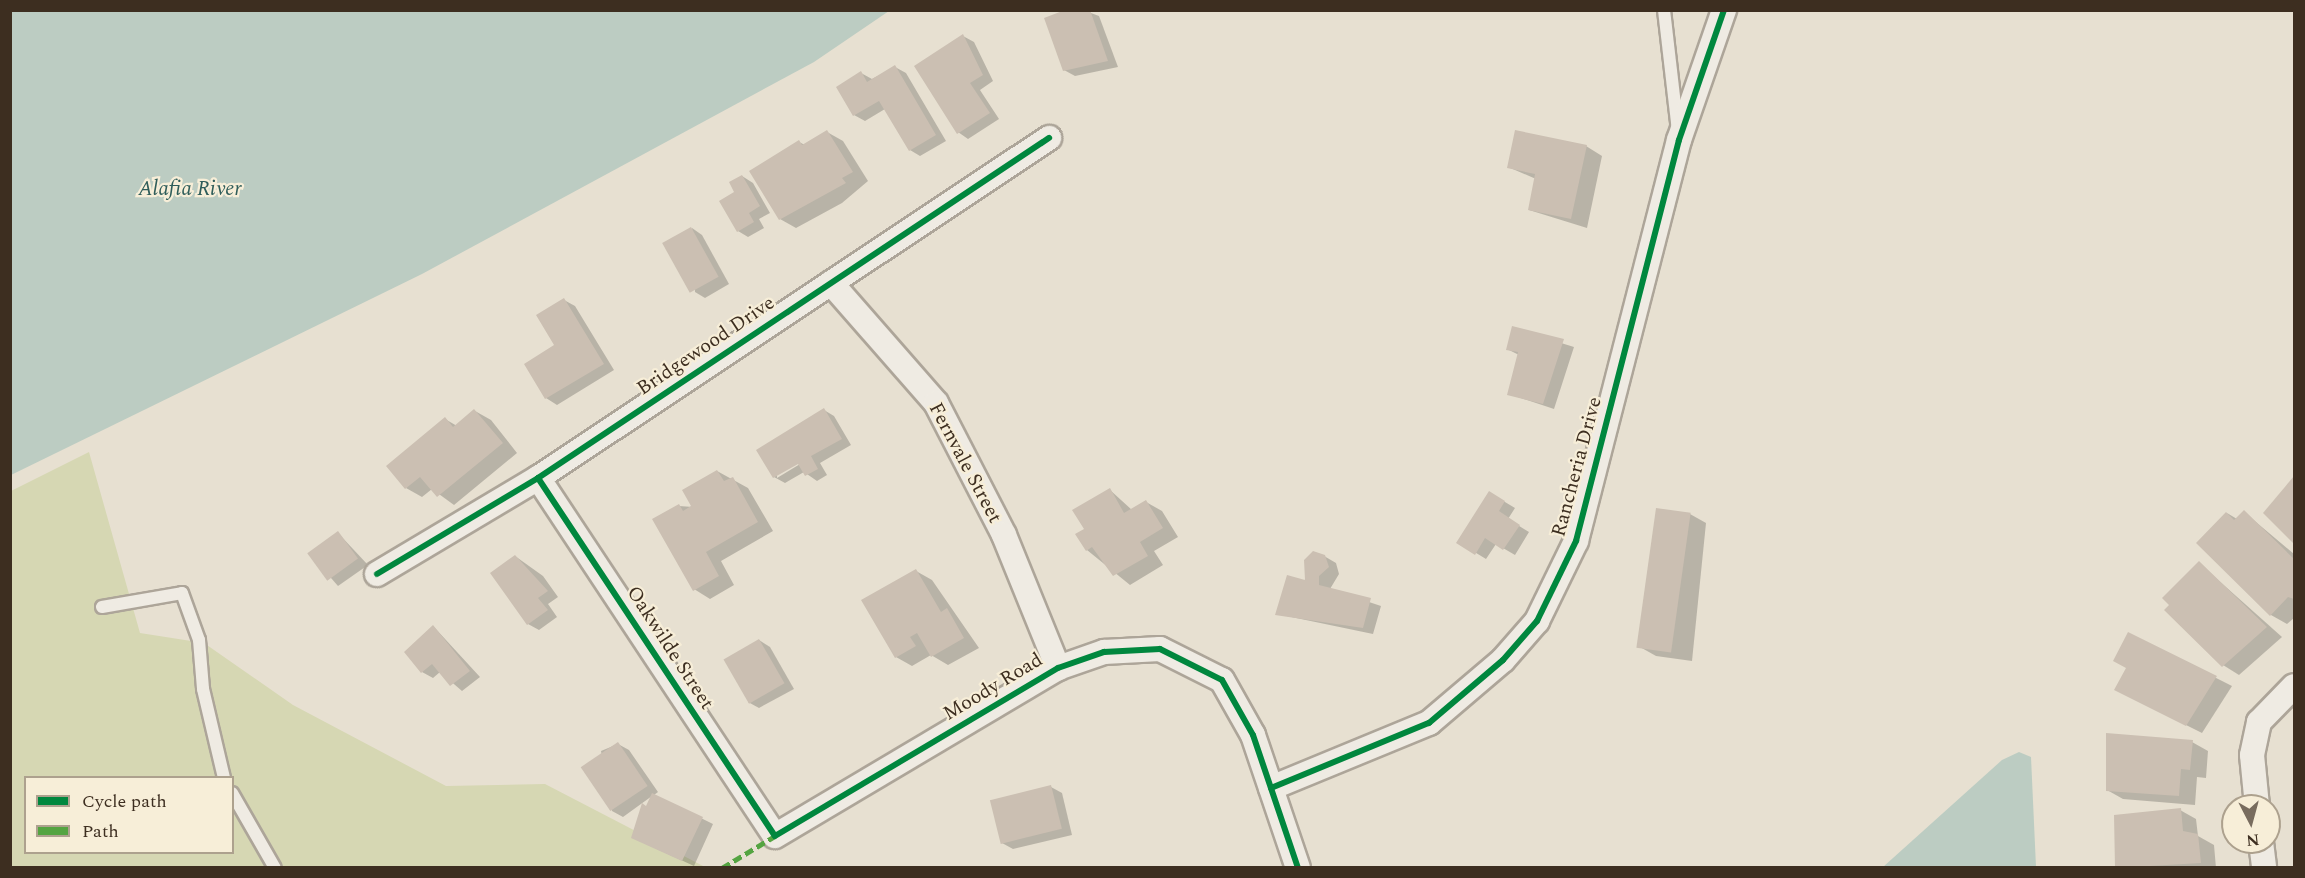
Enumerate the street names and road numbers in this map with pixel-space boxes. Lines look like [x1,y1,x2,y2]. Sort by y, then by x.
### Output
street label: Bridgewood Drive [633,291,779,401]
street label: Rancheria Drive [1547,394,1607,540]
street label: Fernvale Street [923,399,1007,527]
street label: Oakwilde Street [621,582,719,714]
street label: Moody Road [939,648,1047,726]

